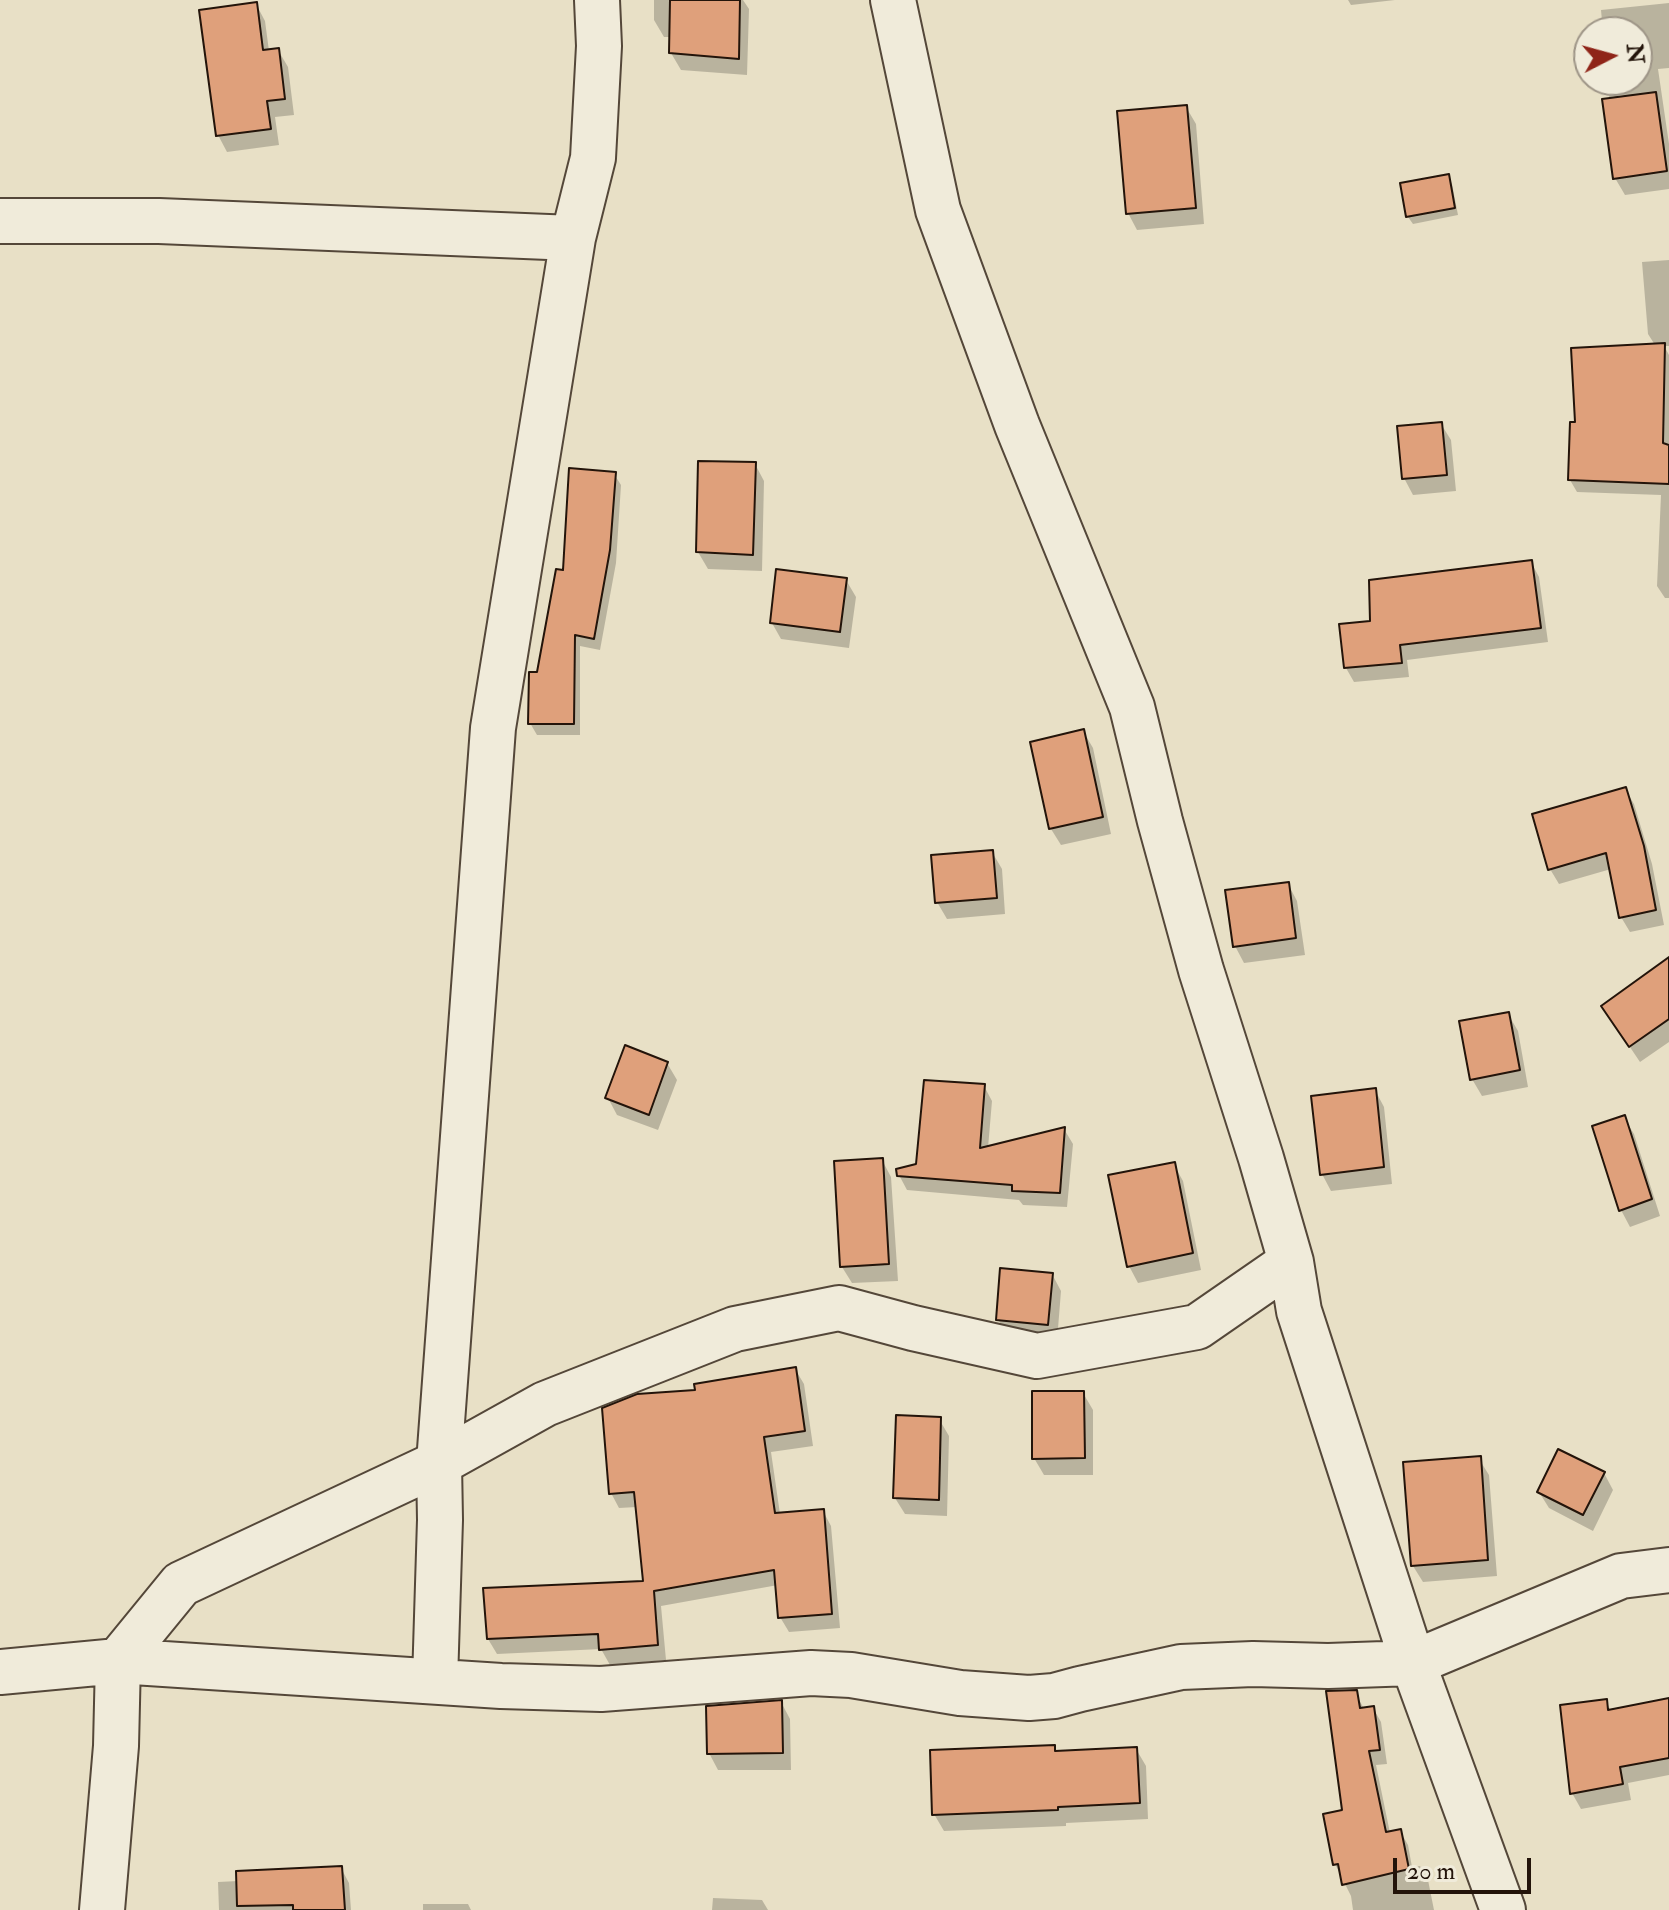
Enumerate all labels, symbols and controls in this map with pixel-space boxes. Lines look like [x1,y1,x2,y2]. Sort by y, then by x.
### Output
north arrow [1573,16,1653,96]
text: N [1620,42,1650,65]
scale bar [1397,1842,1535,1892]
text: 20 m [1407,1856,1455,1887]

